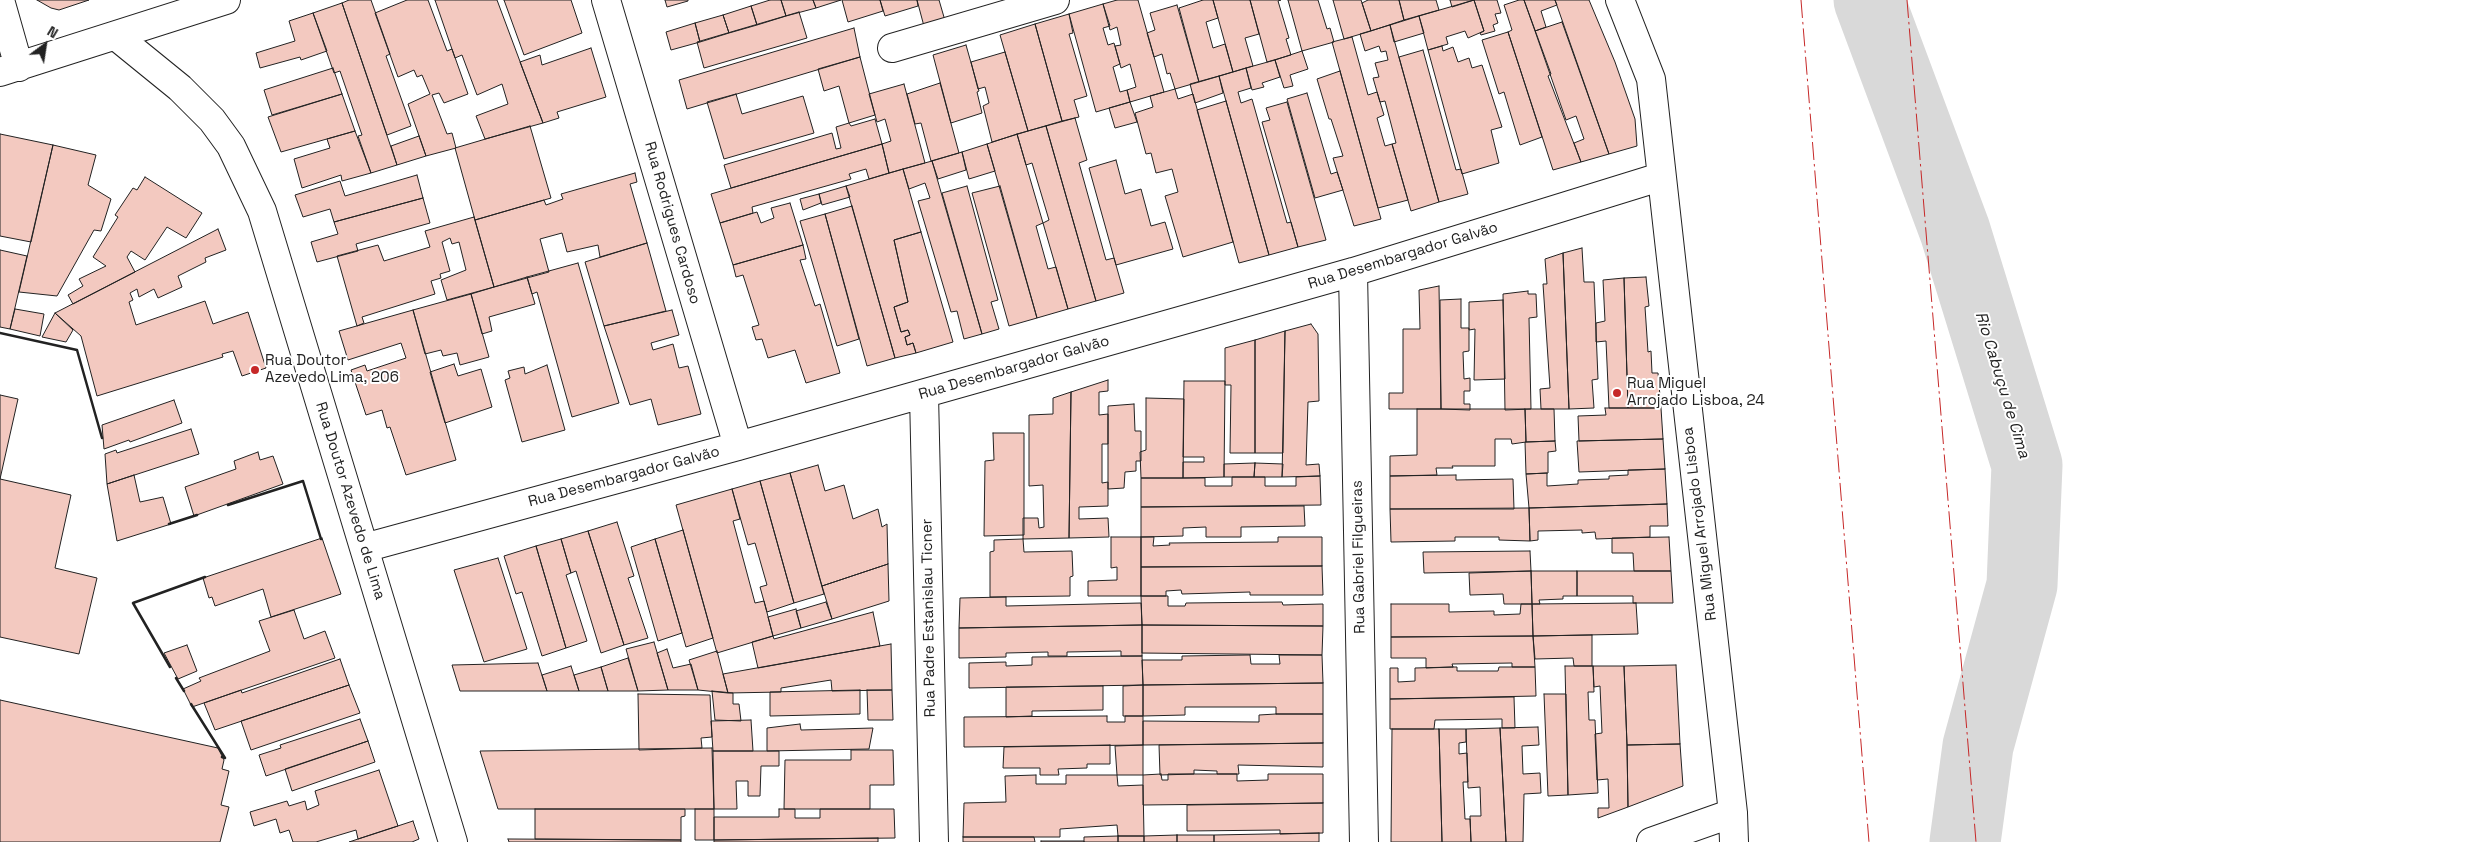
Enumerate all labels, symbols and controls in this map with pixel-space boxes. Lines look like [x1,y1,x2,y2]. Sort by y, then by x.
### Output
north arrow [20,20,70,70]
text: N [44,22,61,42]
street label: Rua Rodrigues Cardoso [640,140,704,306]
street label: Rua Desembargador Galvão [1306,219,1500,293]
water label: Rio Cabuçu de Cima [1971,309,2033,461]
street label: Rua Desembargador Galvão [917,332,1111,404]
place label: Rua Doutor Azevedo Lima, 206 [265,352,399,387]
marker: Rua Doutor Azevedo Lima, 206 [249,364,261,376]
place label: Rua Miguel Arrojado Lisboa, 24 [1627,375,1765,410]
marker: Rua Miguel Arrojado Lisboa, 24 [1611,387,1623,399]
street label: Rua Doutor Azevedo de Lima [311,400,389,602]
street label: Rua Miguel Arrojado Lisboa [1679,426,1721,622]
street label: Rua Desembargador Galvão [526,443,722,511]
street label: Rua Gabriel Filgueiras [1349,480,1369,634]
street label: Rua Padre Estanislau Ticner [918,518,940,718]

